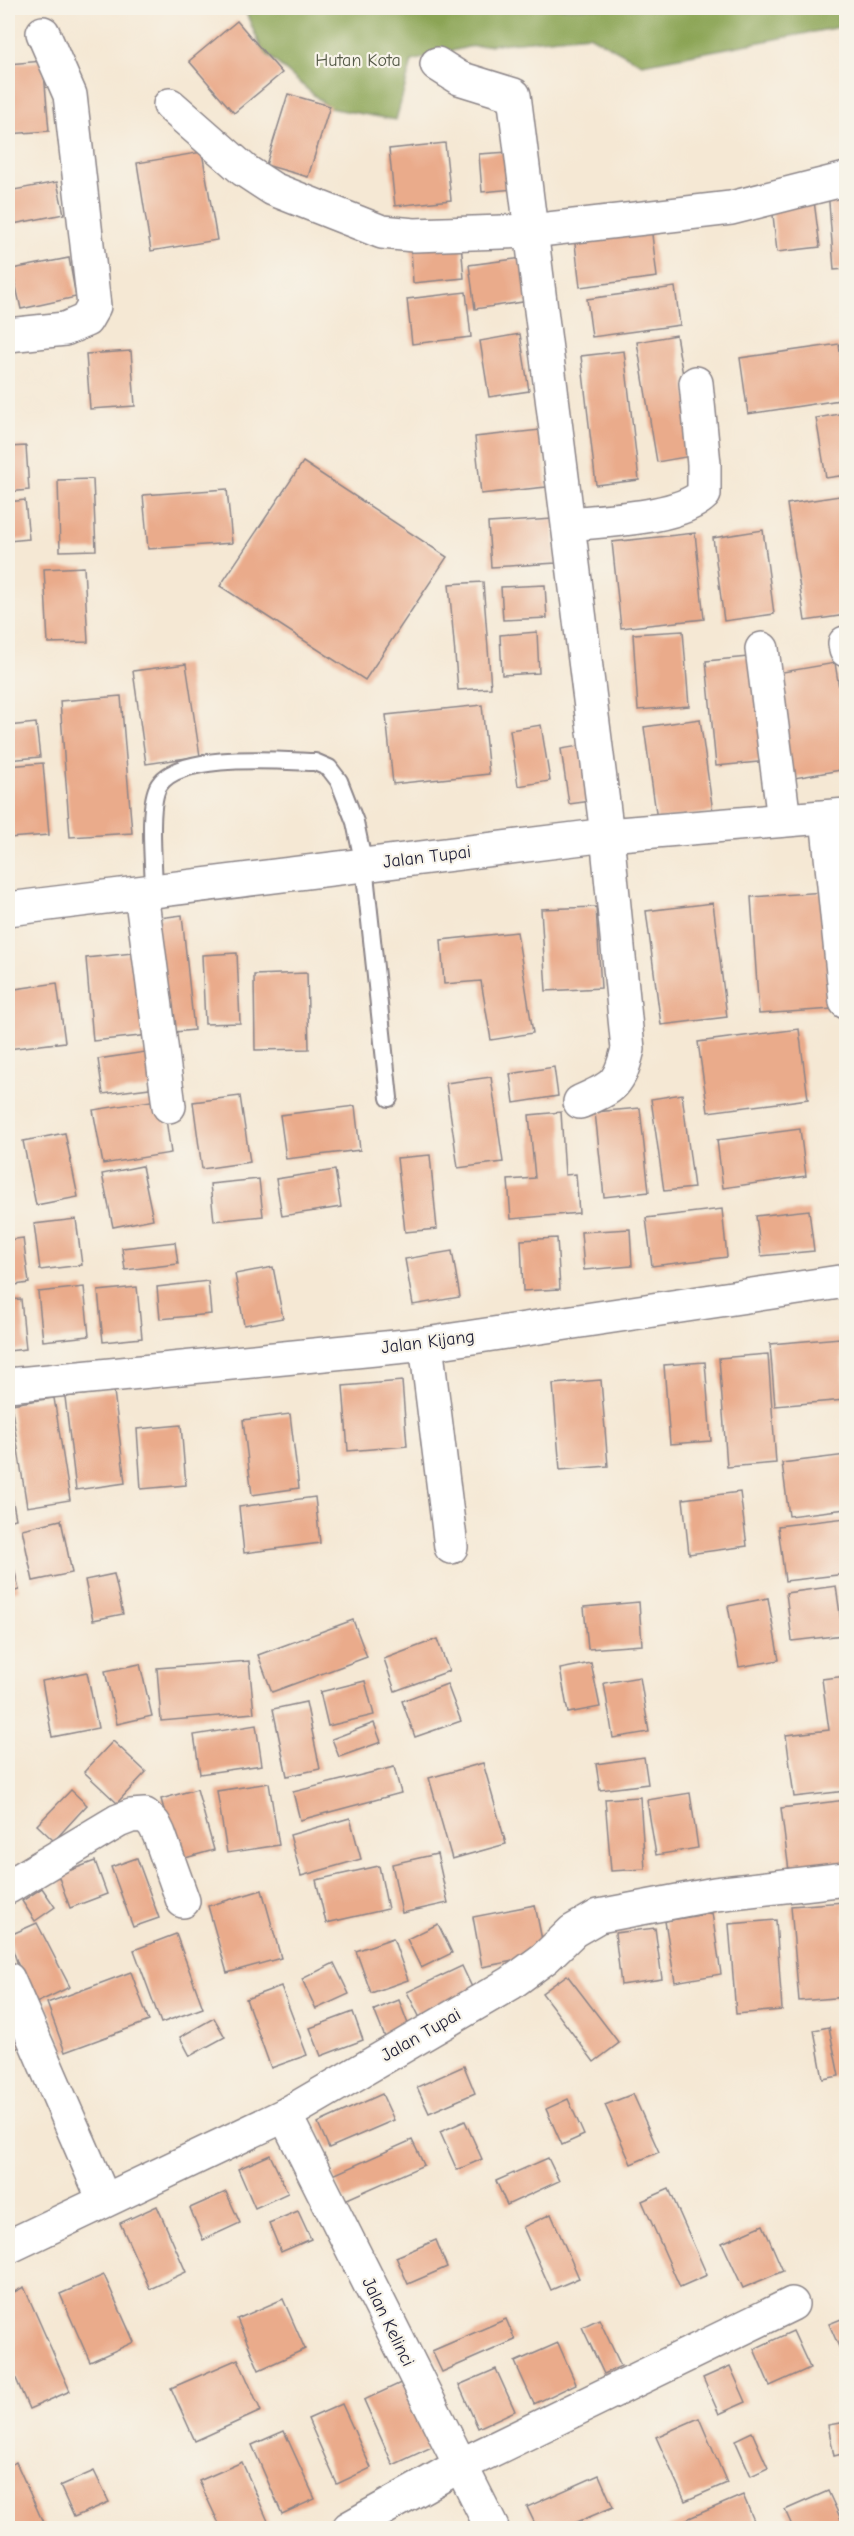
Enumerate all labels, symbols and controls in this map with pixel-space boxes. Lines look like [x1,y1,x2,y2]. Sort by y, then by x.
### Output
park label: Hutan Kota [315,50,401,71]
street label: Jalan Tupai [382,841,472,873]
street label: Jalan Kijang [380,1326,476,1358]
street label: Jalan Tupai [378,2004,464,2066]
street label: Jalan Kelinci [357,2274,419,2370]

